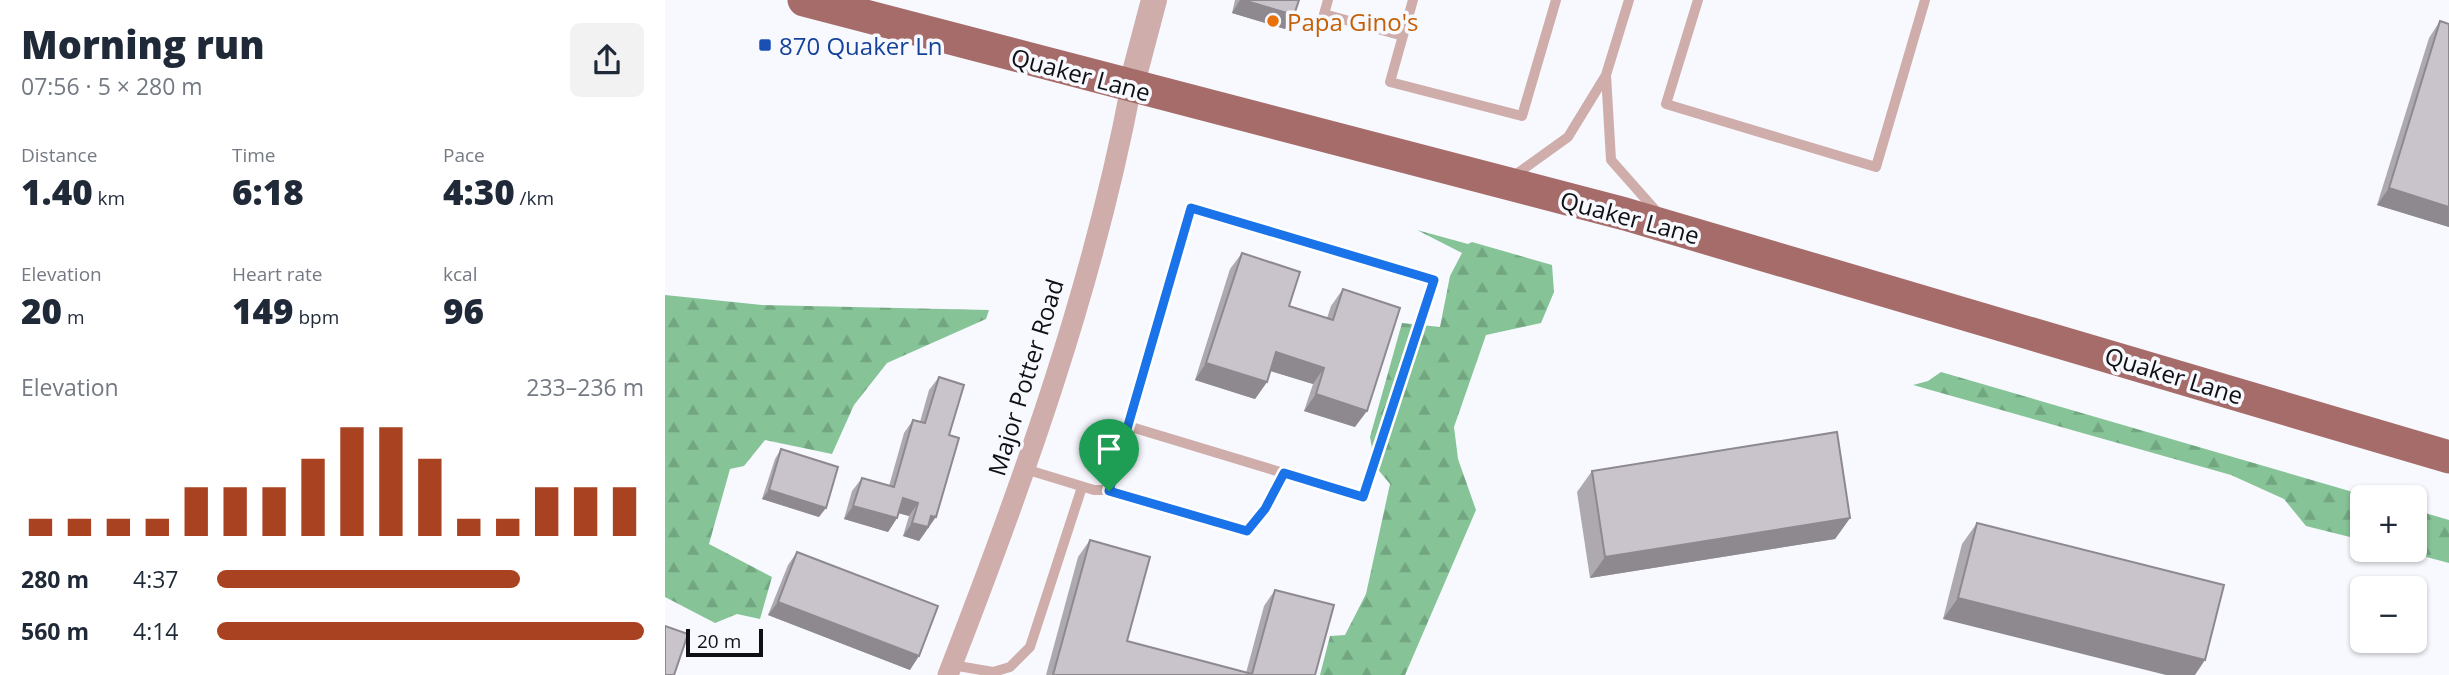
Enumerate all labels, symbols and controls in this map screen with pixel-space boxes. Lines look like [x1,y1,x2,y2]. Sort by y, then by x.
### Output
place label: Papa Gino's [1287,5,1418,38]
marker: Papa Gino's [1265,13,1281,29]
text: Morning run [21,18,265,70]
button: share [570,23,644,97]
place label: 870 Quaker Ln [779,29,943,62]
marker: 870 Quaker Ln [757,37,773,53]
street label: Quaker Lane [1008,40,1154,108]
text: 07:56 · 5 × 280 m [21,70,203,102]
text: Distance [21,142,97,168]
text: Time [232,142,276,168]
text: Pace [443,142,485,168]
text: 1.40 [21,168,93,215]
text: 6:18 [232,168,304,215]
text: 4:30 [443,168,515,215]
street label: Quaker Lane [1557,183,1703,251]
text: km [93,185,125,211]
text: /km [515,185,554,211]
text: Elevation [21,261,102,287]
text: Heart rate [232,261,322,287]
text: kcal [443,261,477,287]
street label: Major Potter Road [979,275,1071,479]
text: 20 [21,287,62,334]
text: 149 [232,287,294,334]
text: 96 [443,287,484,334]
text: m [62,304,85,330]
text: bpm [294,304,339,330]
street label: Quaker Lane [2101,338,2247,412]
text: Elevation [21,371,119,403]
text: 233–236 m [526,371,644,403]
pin [1079,419,1139,491]
icon: arrive [1090,430,1128,468]
map controls [2350,485,2427,653]
button: + [2350,485,2427,562]
text: 280 m [21,563,89,595]
text: 4:37 [133,563,179,595]
button: − [2350,576,2427,653]
text: 560 m [21,615,89,647]
text: 4:14 [133,615,179,647]
scale bar [686,626,763,658]
text: 20 m [697,628,741,654]

